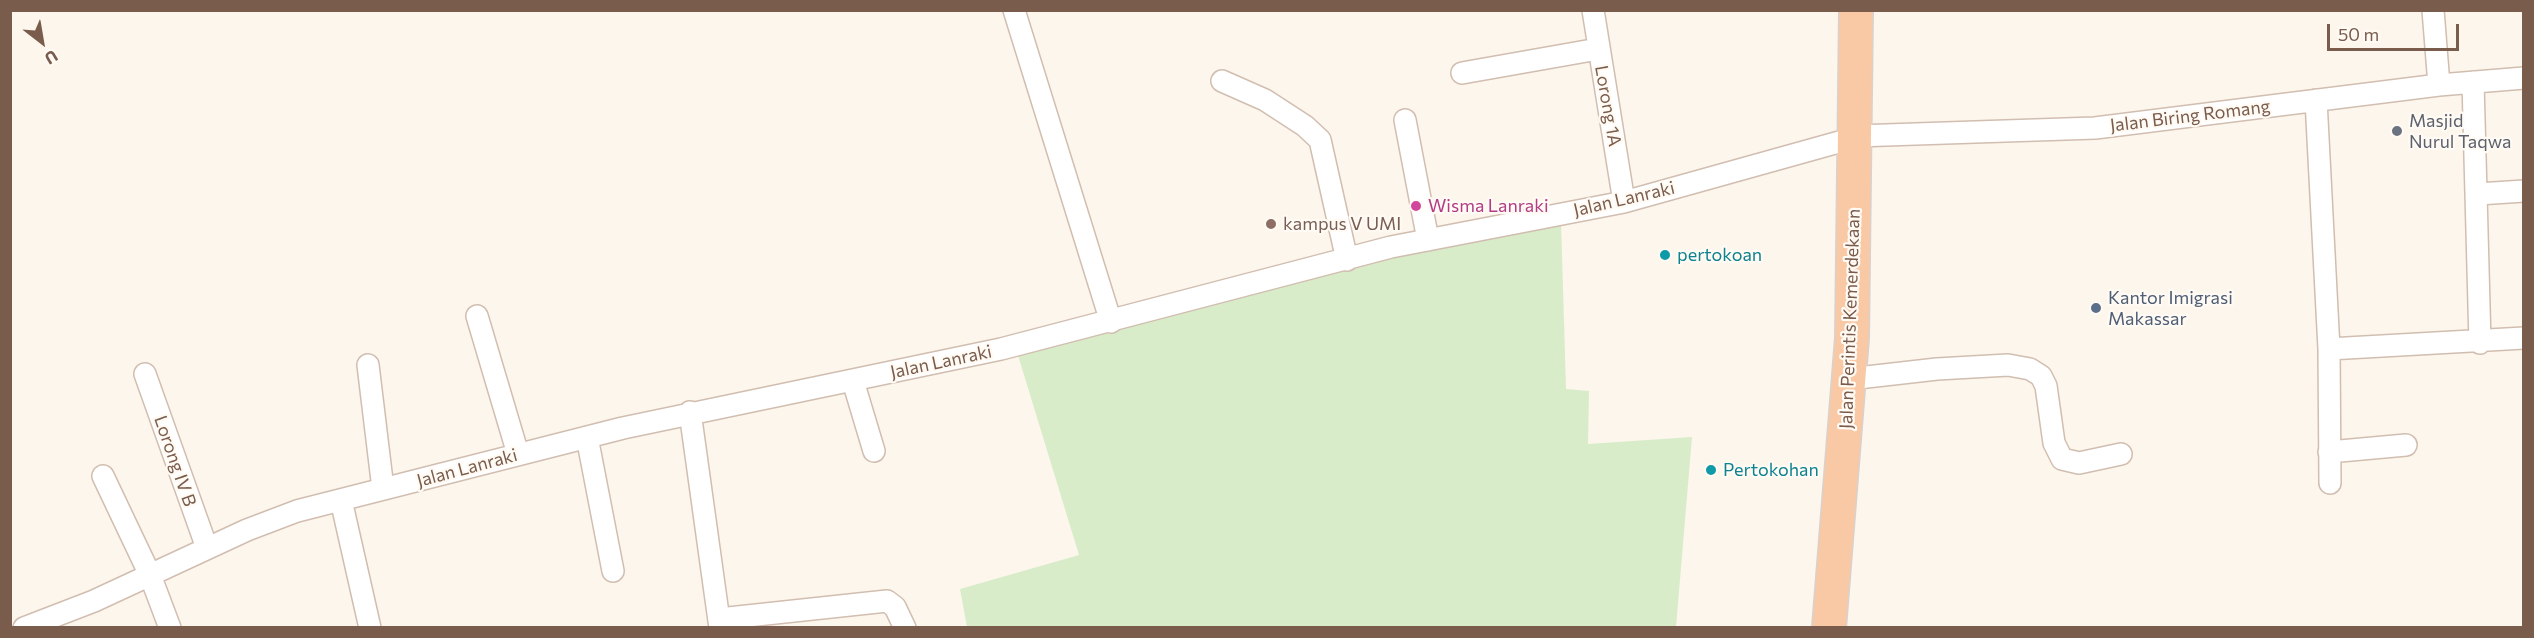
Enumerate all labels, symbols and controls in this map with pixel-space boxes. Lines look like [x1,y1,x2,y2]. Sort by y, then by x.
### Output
north arrow [12,12,72,72]
scale bar [2330,12,2462,50]
text: 50 m [2338,23,2379,45]
text: U [42,47,61,69]
street label: Lorong 1A [1590,64,1626,148]
street label: Jalan Biring Romang [2109,95,2271,137]
place label: Masjid Nurul Taqwa [2409,110,2511,152]
marker: Masjid Nurul Taqwa [2390,124,2404,138]
street label: Jalan Lanraki [1571,177,1677,221]
place label: Wisma Lanraki [1428,195,1549,217]
marker: Wisma Lanraki [1409,199,1423,213]
street label: Jalan Perintis Kemerdekaan [1835,208,1865,430]
place label: kampus V UMI [1283,213,1401,235]
marker: kampus V UMI [1264,217,1278,231]
place label: pertokoan [1677,244,1762,266]
marker: pertokoan [1658,248,1672,262]
place label: Kantor Imigrasi Makassar [2108,287,2233,330]
marker: Kantor Imigrasi Makassar [2089,301,2103,315]
street label: Jalan Lanraki [888,341,994,383]
street label: Lorong IV B [149,413,201,509]
street label: Jalan Lanraki [414,444,520,492]
place label: Pertokohan [1723,459,1819,481]
marker: Pertokohan [1704,463,1718,477]

